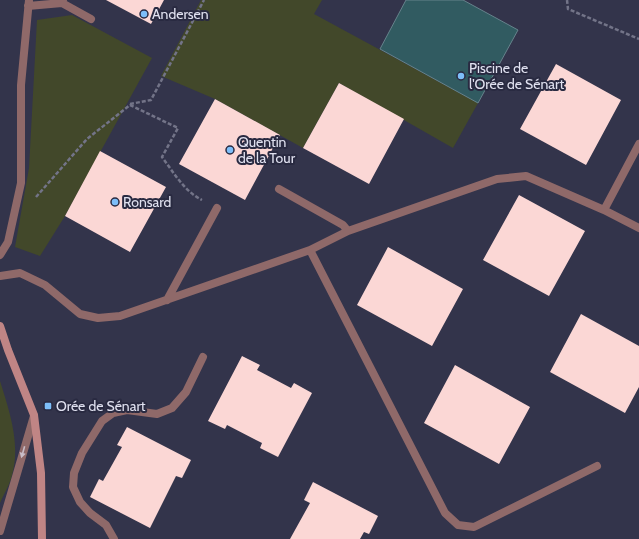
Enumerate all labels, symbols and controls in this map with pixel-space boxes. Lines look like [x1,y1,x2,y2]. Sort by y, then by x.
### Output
place label: Andersen [152,5,209,23]
marker: Andersen [139,9,149,19]
place label: Piscine de l'Orée de Sénart [469,59,564,93]
marker: Piscine de l'Orée de Sénart [456,71,466,81]
place label: Quentin de la Tour [238,133,296,167]
marker: Quentin de la Tour [225,145,235,155]
place label: Ronsard [123,193,171,211]
marker: Ronsard [110,197,120,207]
place label: Orée de Sénart [56,397,146,415]
marker: Orée de Sénart [43,401,53,411]
one-way arrow [20,447,26,459]

